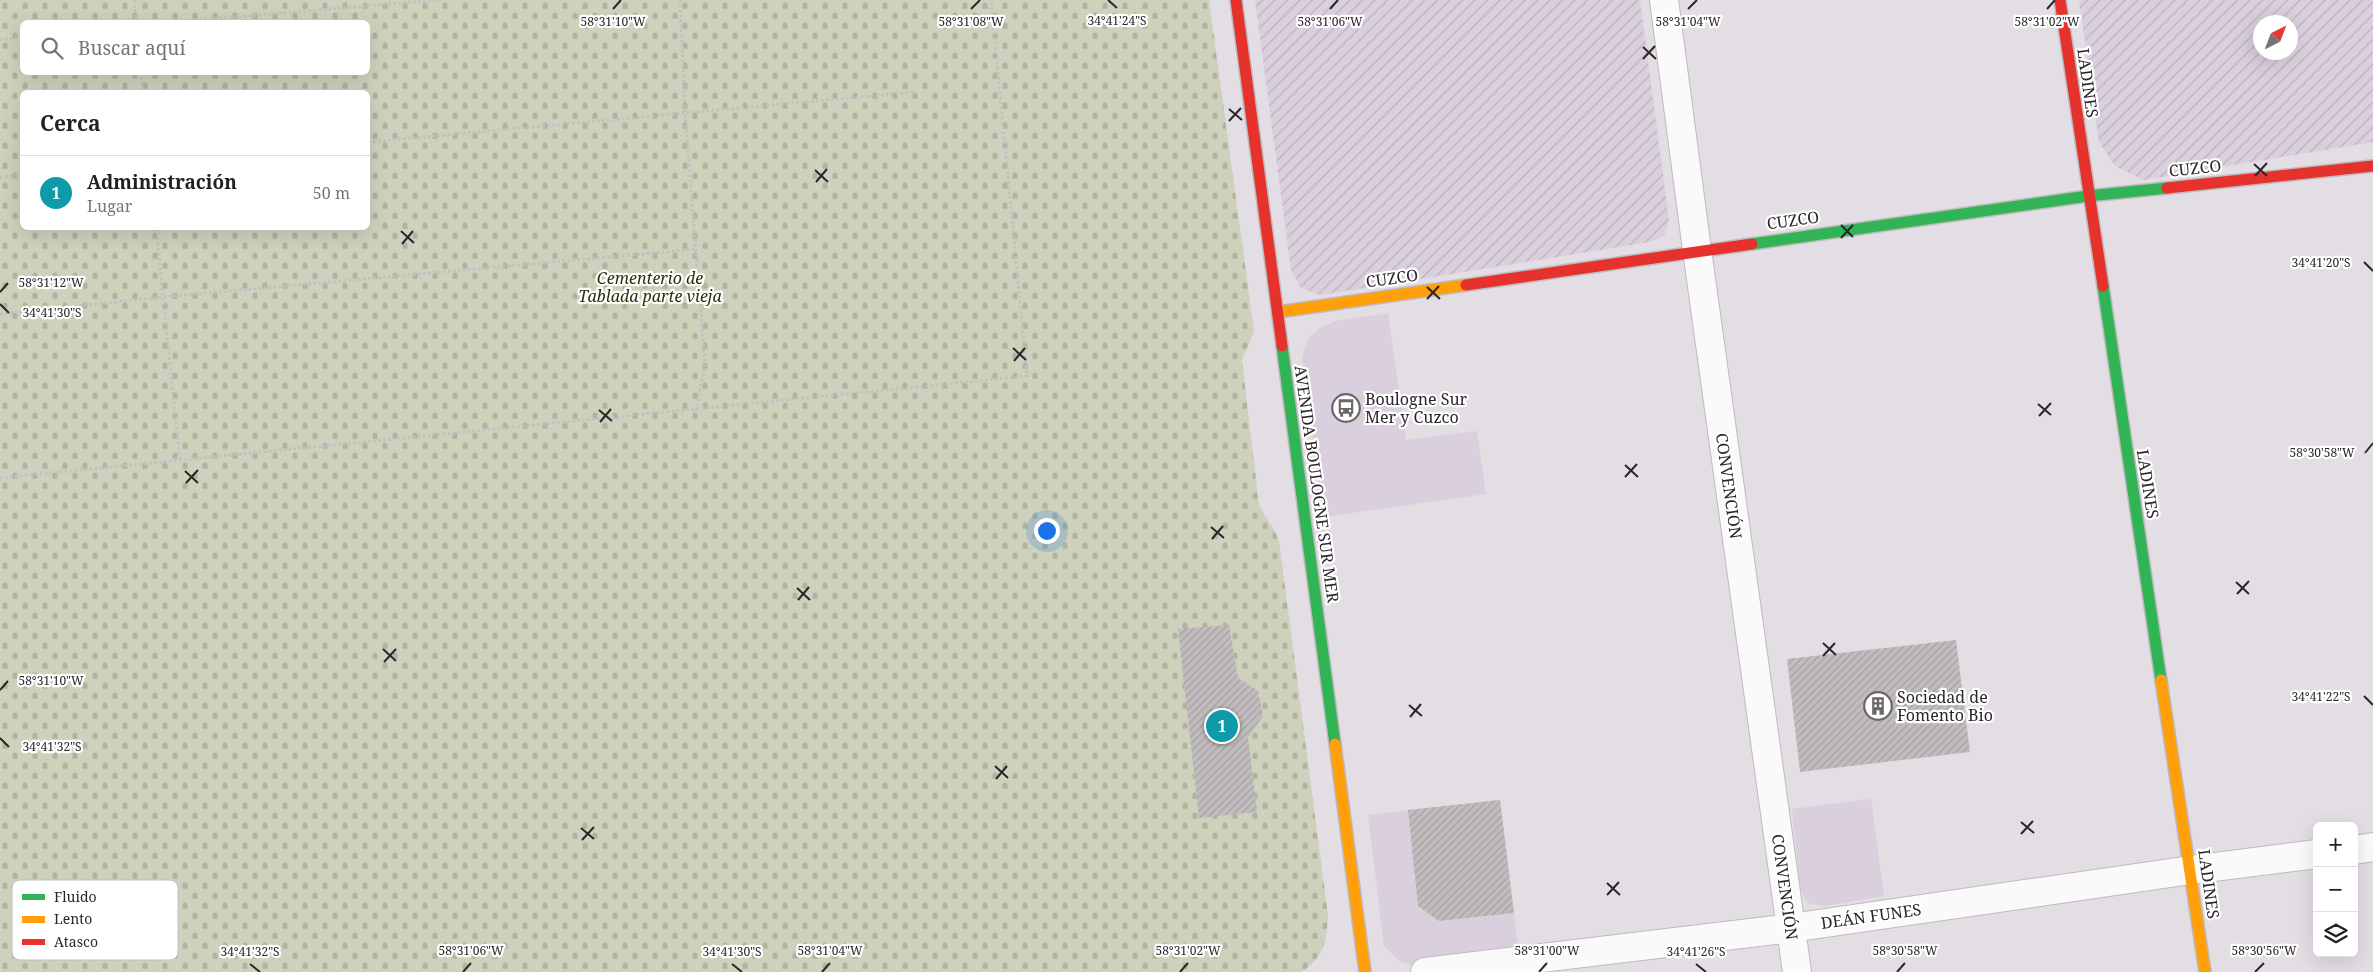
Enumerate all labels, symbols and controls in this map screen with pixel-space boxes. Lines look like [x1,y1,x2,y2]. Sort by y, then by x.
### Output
text: 34°41'24"S [1087,12,1147,29]
text: 58°31'10"W [580,13,646,30]
text: 58°31'08"W [938,13,1004,30]
text: 58°31'06"W [1297,13,1363,30]
text: 58°31'04"W [1655,13,1721,30]
text: 58°31'02"W [2014,13,2080,30]
north arrow [2253,15,2298,60]
search box [20,20,370,75]
icon: search [38,34,66,62]
text: Buscar aquí [78,35,186,61]
street label: LADINES [2072,47,2104,119]
text: Cerca [40,109,101,137]
street label: CUZCO [2168,154,2222,182]
text: Administración [87,169,237,195]
text: 1 [51,182,61,204]
text: 50 m [313,182,350,204]
text: Lugar [87,195,132,217]
street label: CUZCO [1765,205,1821,235]
text: 34°41'20"S [2291,254,2351,271]
street label: CUZCO [1364,263,1420,293]
park label: Cementerio de Tablada parte vieja [578,267,723,307]
text: 58°31'12"W [18,274,84,291]
text: 34°41'30"S [22,304,82,321]
street label: AVENIDA BOULOGNE SUR MER [1289,364,1345,605]
place label: Boulogne Sur Mer y Cuzco [1365,388,1468,428]
bus stop icon: Boulogne Sur Mer y Cuzco [1331,393,1361,423]
street label: CONVENCIÓN [1711,432,1747,540]
text: 58°30'58"W [2289,444,2355,461]
street label: LADINES [2132,448,2164,520]
your location [1034,518,1060,544]
text: 58°31'10"W [18,672,84,689]
place label: Sociedad de Fomento Bio [1897,686,1993,726]
text: 34°41'22"S [2291,688,2351,705]
building icon: Sociedad de Fomento Bio [1863,691,1893,721]
pin: 1 [1206,707,1238,745]
text: 34°41'32"S [22,738,82,755]
map controls [2313,822,2358,957]
button: + [2313,822,2358,867]
street label: CONVENCIÓN [1767,833,1803,941]
street label: LADINES [2193,848,2225,920]
button: − [2313,867,2358,912]
legend [12,880,178,960]
text: Fluido [54,887,97,906]
street label: DEÁN FUNES [1819,898,1923,934]
text: Lento [54,909,92,928]
button: layers [2313,912,2358,957]
text: Atasco [54,932,98,951]
text: 58°31'06"W [438,942,504,959]
text: 58°31'04"W [797,942,863,959]
text: 58°31'02"W [1155,942,1221,959]
text: 58°31'00"W [1514,942,1580,959]
text: 58°30'58"W [1872,942,1938,959]
text: 58°30'56"W [2231,942,2297,959]
text: 34°41'32"S [220,943,280,960]
text: 34°41'30"S [702,943,762,960]
text: 34°41'26"S [1666,943,1726,960]

